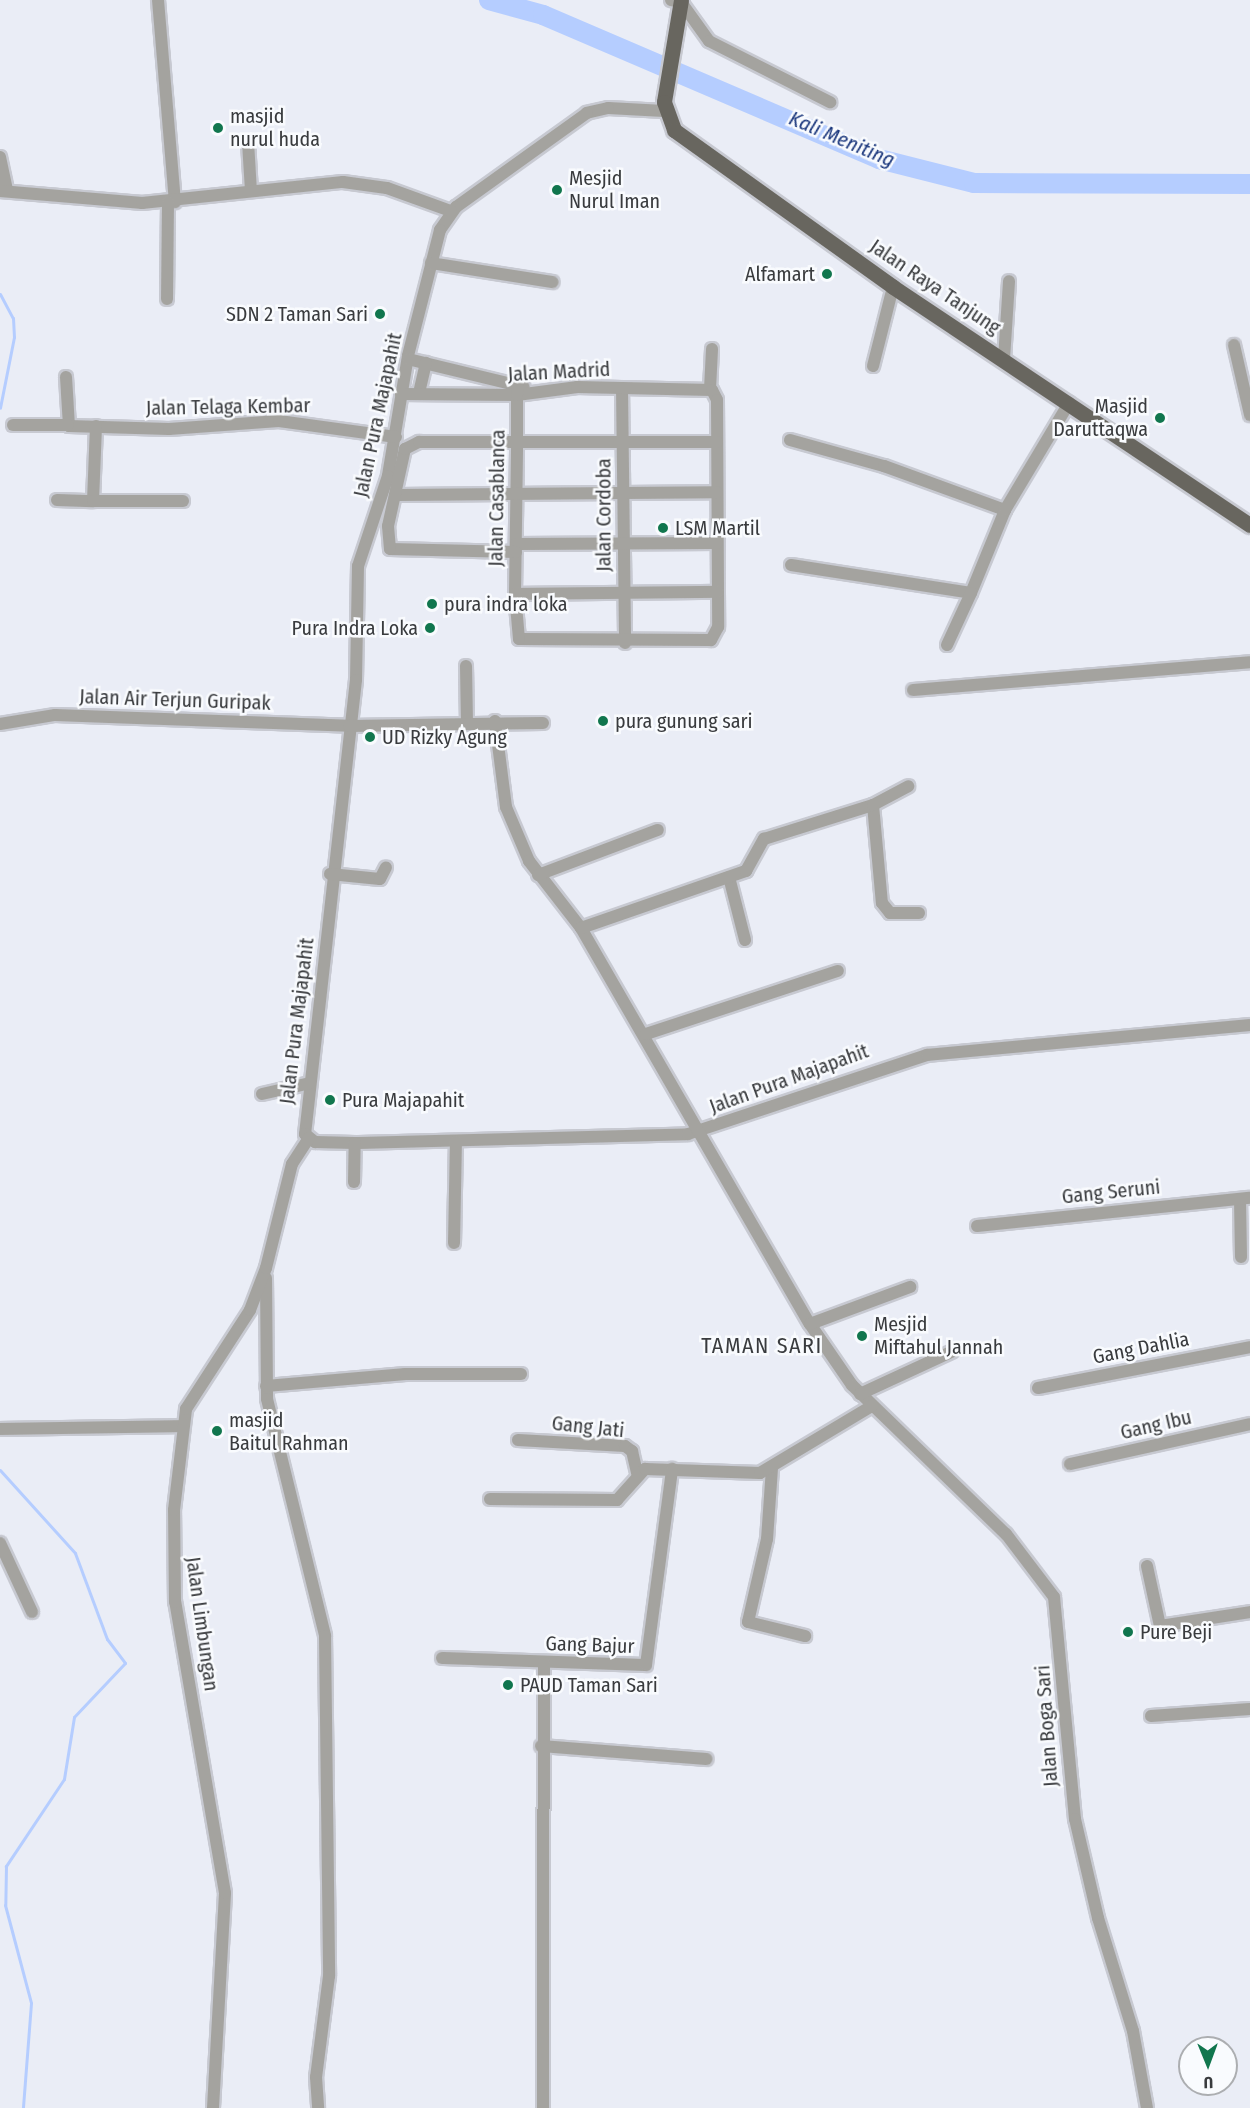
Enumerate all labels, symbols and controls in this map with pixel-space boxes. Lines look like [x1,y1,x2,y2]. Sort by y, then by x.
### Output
place label: masjid nurul huda [230,104,320,151]
water label: Kali Meniting [785,105,899,173]
marker: masjid nurul huda [211,121,225,135]
place label: Mesjid Nurul Iman [569,166,660,213]
marker: Mesjid Nurul Iman [550,183,564,197]
street label: Jalan Raya Tanjung [865,234,1005,340]
place label: Alfamart [745,262,815,286]
marker: Alfamart [820,267,834,281]
place label: SDN 2 Taman Sari [226,302,368,326]
marker: SDN 2 Taman Sari [373,307,387,321]
street label: Jalan Pura Majapahit [349,331,407,499]
street label: Jalan Madrid [507,357,611,387]
street label: Jalan Telaga Kembar [146,394,310,420]
place label: Masjid Daruttaqwa [1053,394,1148,441]
marker: Masjid Daruttaqwa [1153,411,1167,425]
street label: Jalan Casablanca [484,429,510,567]
street label: Jalan Cordoba [592,458,616,572]
place label: LSM Martil [675,516,760,540]
marker: LSM Martil [656,521,670,535]
place label: pura indra loka [444,592,568,616]
marker: pura indra loka [425,597,439,611]
place label: Pura Indra Loka [292,616,418,640]
marker: Pura Indra Loka [423,621,437,635]
street label: Jalan Air Terjun Guripak [79,685,271,715]
place label: pura gunung sari [615,709,752,733]
marker: pura gunung sari [596,714,610,728]
place label: UD Rizky Agung [382,725,507,749]
marker: UD Rizky Agung [363,730,377,744]
street label: Jalan Pura Majapahit [275,936,319,1106]
street label: Jalan Pura Majapahit [706,1039,872,1119]
place label: Pura Majapahit [342,1088,464,1112]
marker: Pura Majapahit [323,1093,337,1107]
street label: Gang Seruni [1061,1175,1161,1209]
place label: Mesjid Miftahul Jannah [874,1312,1003,1359]
street label: Gang Dahlia [1091,1327,1191,1369]
marker: Mesjid Miftahul Jannah [855,1329,869,1343]
district label: TAMAN SARI [701,1333,823,1359]
street label: Gang Ibu [1118,1405,1194,1445]
place label: masjid Baitul Rahman [229,1408,349,1455]
street label: Gang Jati [551,1411,625,1443]
marker: masjid Baitul Rahman [210,1424,224,1438]
street label: Jalan Limbungan [181,1555,223,1693]
place label: Pure Beji [1140,1620,1212,1644]
marker: Pure Beji [1121,1625,1135,1639]
street label: Gang Bajur [545,1631,635,1659]
street label: Jalan Boga Sari [1031,1664,1063,1788]
place label: PAUD Taman Sari [520,1673,658,1697]
marker: PAUD Taman Sari [501,1678,515,1692]
north arrow [1178,2036,1238,2096]
text: U [1203,2073,1213,2092]

